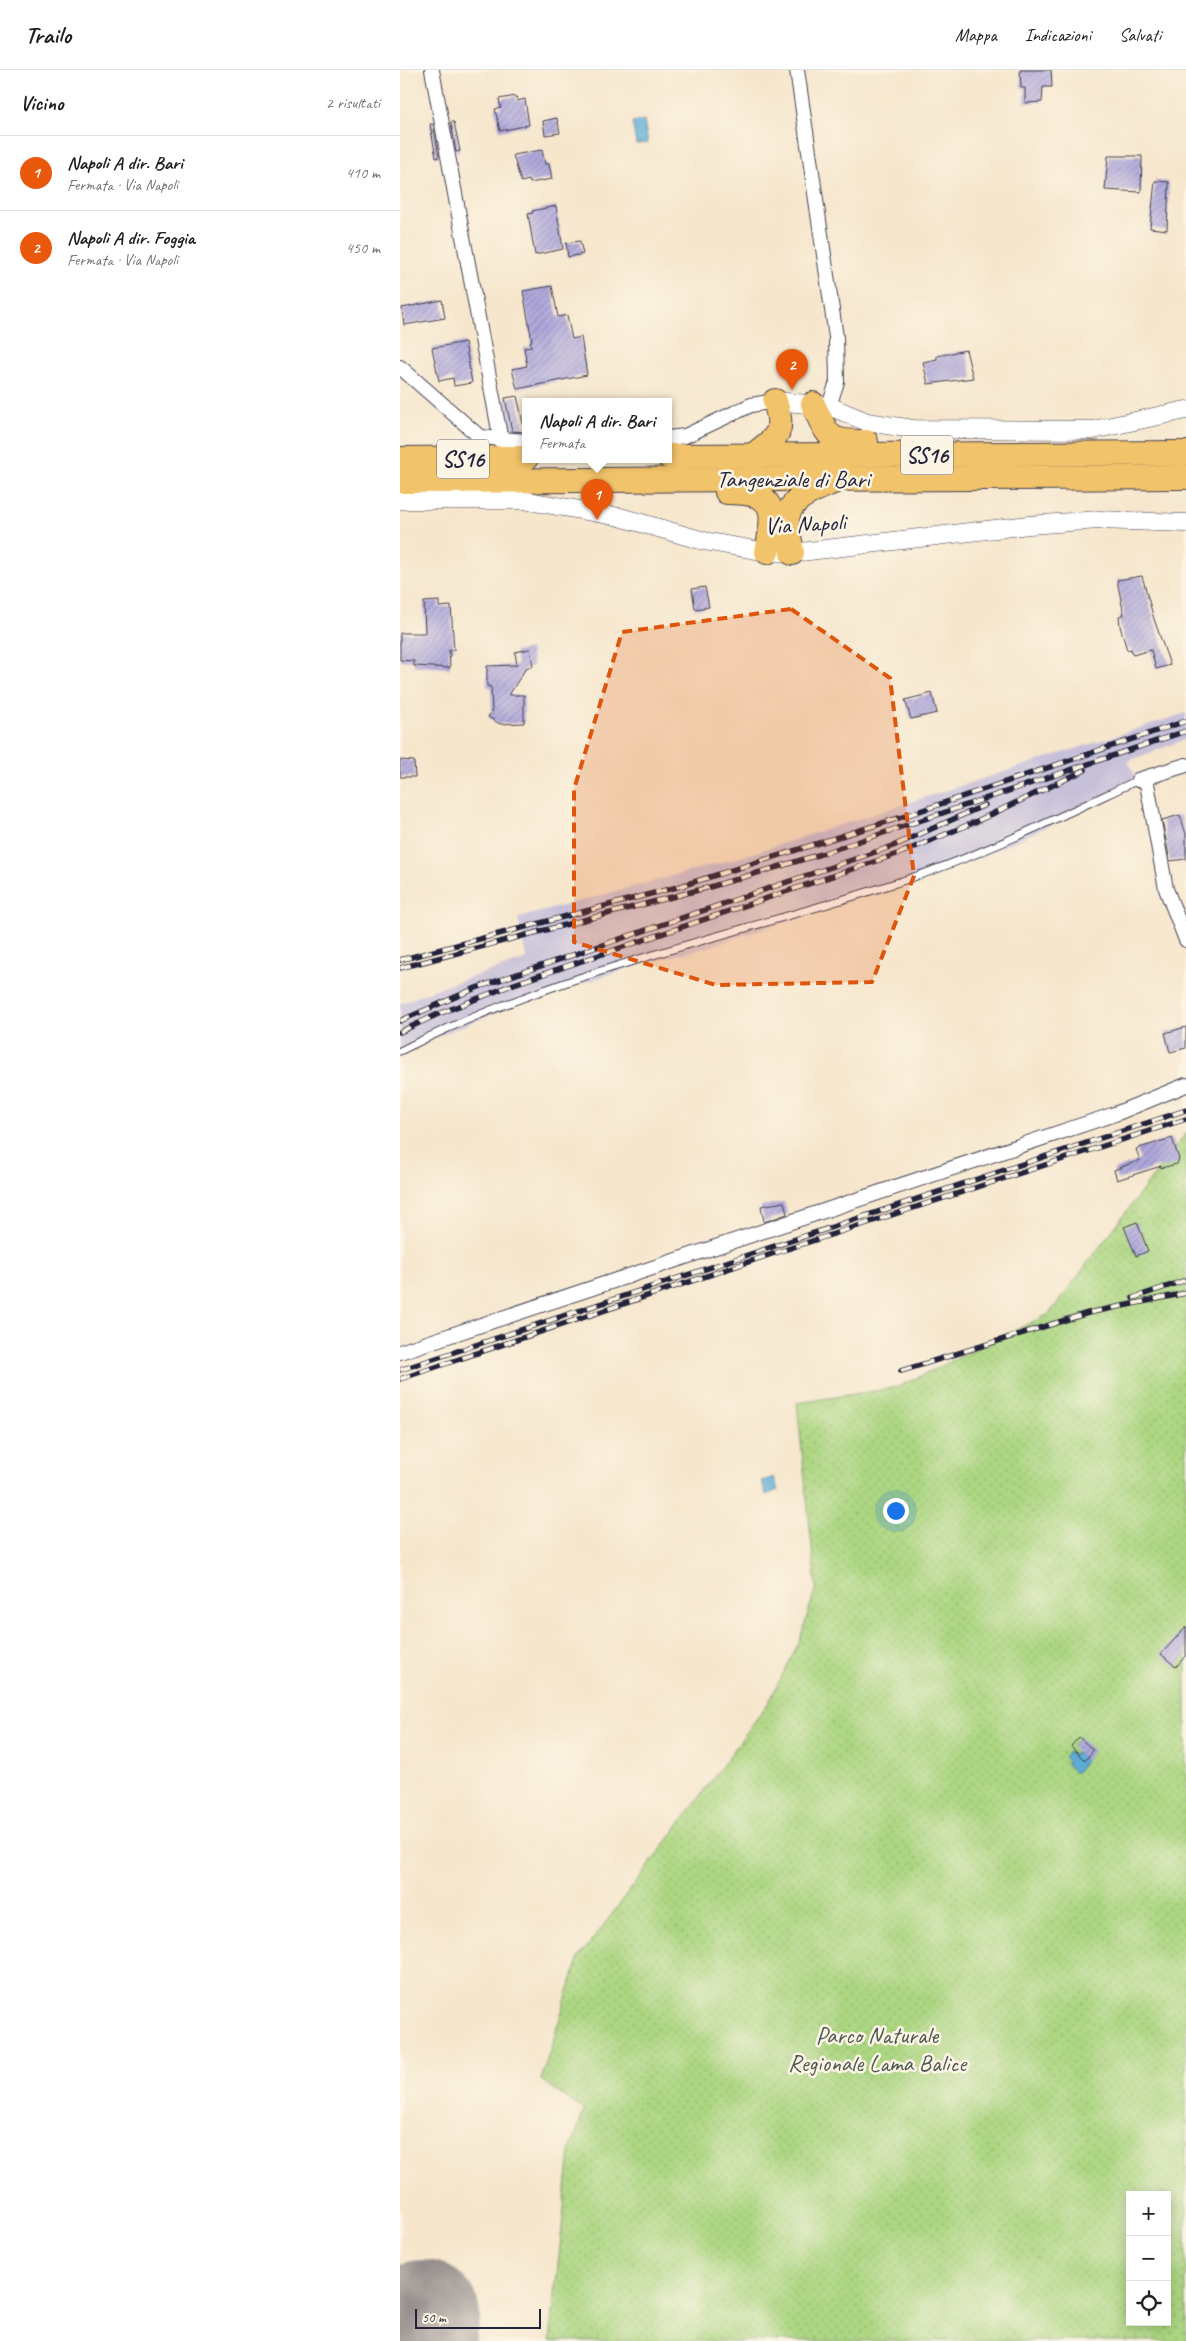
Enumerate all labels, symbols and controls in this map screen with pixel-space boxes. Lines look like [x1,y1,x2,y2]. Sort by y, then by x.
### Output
text: Trailo [25,20,71,50]
text: Mappa [955,24,997,46]
text: Indicazioni [1025,24,1091,46]
text: Salvati [1119,24,1161,46]
text: Vicino [20,90,63,116]
text: 2 risultati [326,93,380,113]
text: Napoli A dir. Bari [67,151,183,175]
text: 1 [32,163,40,183]
text: 410 m [346,163,380,183]
text: Fermata · Via Napoli [67,175,178,195]
text: Napoli A dir. Foggia [67,226,195,250]
text: 2 [32,238,40,258]
text: 450 m [346,238,380,258]
text: Fermata · Via Napoli [67,250,178,270]
pin: 2 [776,349,808,390]
popup [522,398,672,463]
text: Napoli A dir. Bari [539,409,655,433]
text: Fermata [539,433,585,453]
road number: SS16 [901,436,953,474]
road number: SS16 [437,439,489,478]
street label: Tangenziale di Bari [716,464,872,494]
pin: 1 [581,479,613,520]
street label: Via Napoli [764,507,849,541]
your location [883,1498,909,1524]
park label: Parco Naturale Regionale Lama Balice [788,2020,968,2078]
map controls [1126,2191,1171,2326]
button: + [1126,2191,1171,2236]
button: − [1126,2236,1171,2281]
button: locate [1126,2281,1171,2326]
scale bar [415,2306,541,2329]
text: 50 m [422,2309,446,2326]

